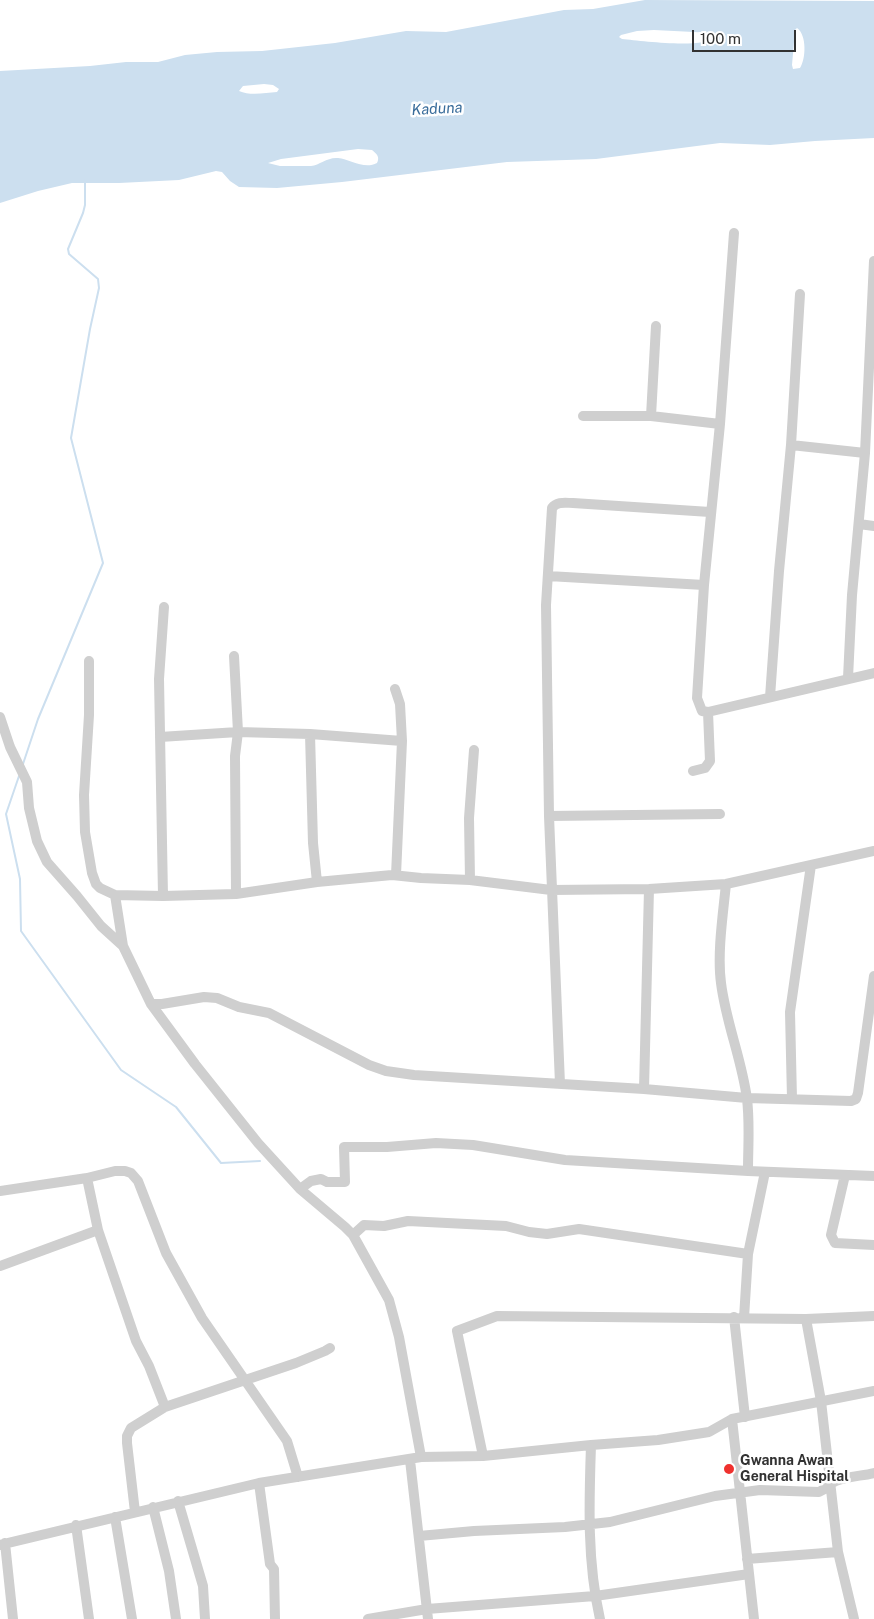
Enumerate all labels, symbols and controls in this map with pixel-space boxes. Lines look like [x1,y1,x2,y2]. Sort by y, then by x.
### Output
scale bar [694,20,798,52]
text: 100 m [700,30,741,47]
water label: Kaduna [411,99,463,119]
place label: Gwanna Awan General Hispital [740,1453,849,1485]
marker: Gwanna Awan General Hispital [722,1462,736,1476]

